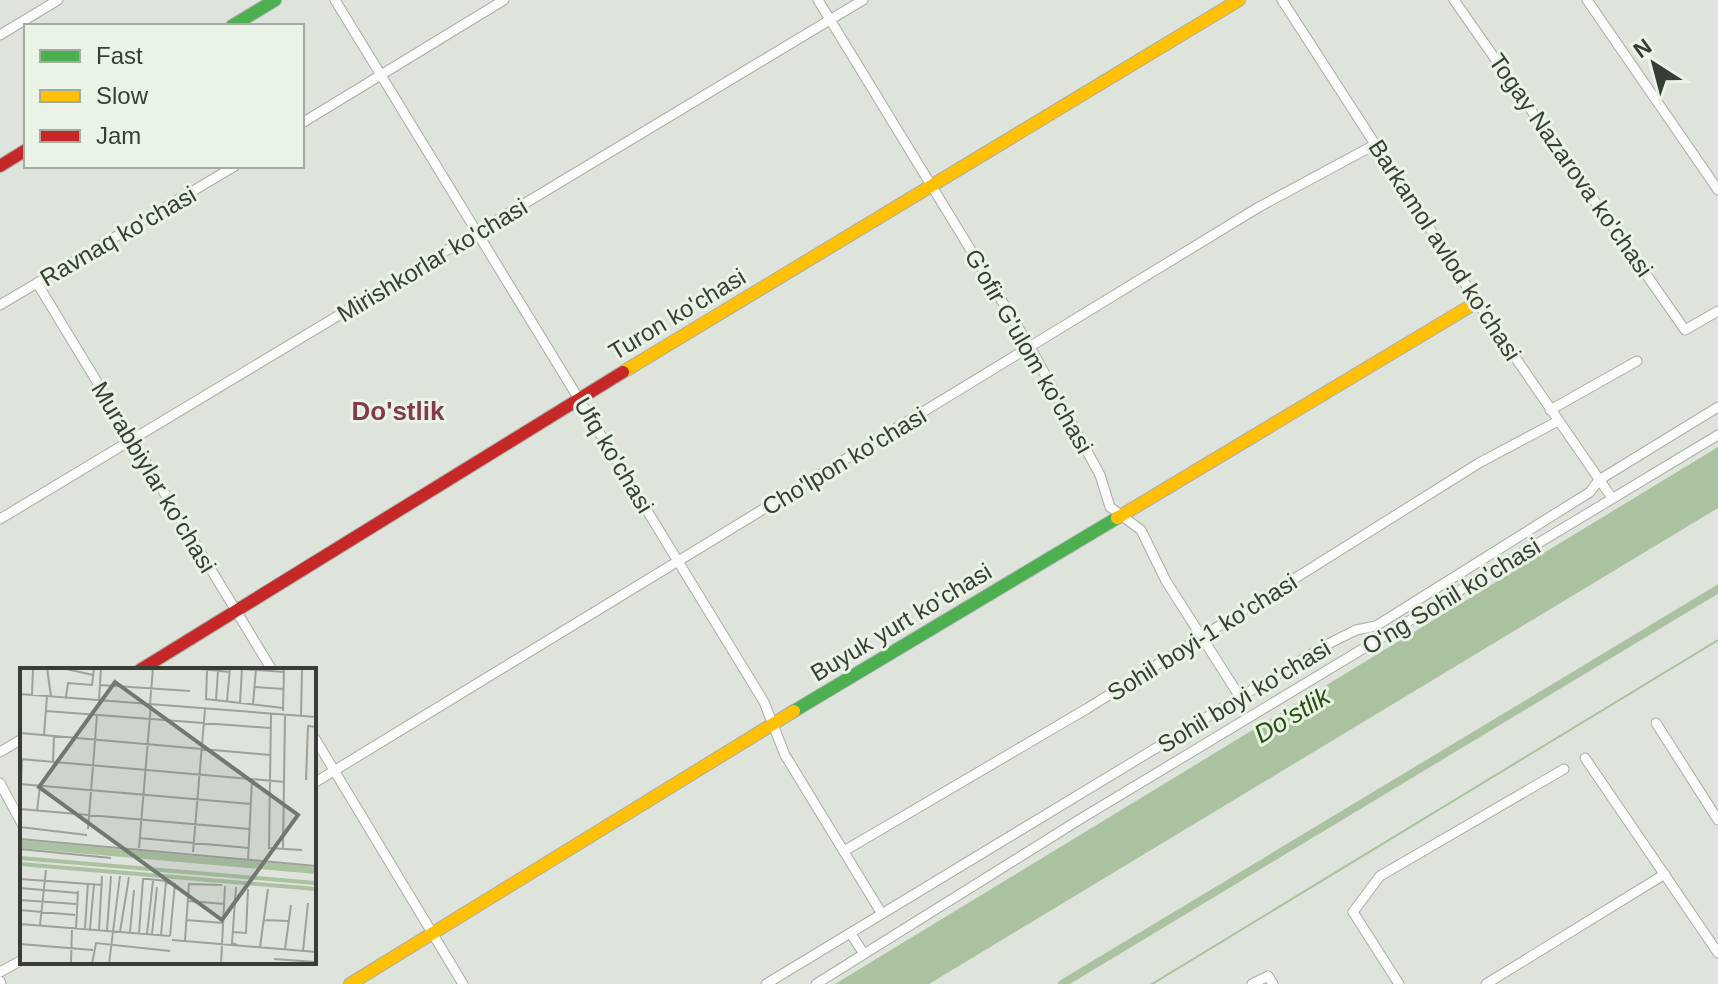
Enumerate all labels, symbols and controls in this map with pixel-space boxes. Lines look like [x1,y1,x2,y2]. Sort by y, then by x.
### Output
legend [24,24,304,168]
north arrow [1614,24,1694,104]
text: Fast [96,42,143,69]
street label: Togay Nazarova ko'chasi [1483,48,1659,282]
text: Slow [96,82,149,109]
text: Jam [96,122,141,149]
street label: Barkamol avlod ko'chasi [1363,134,1527,366]
street label: Ravnaq ko'chasi [35,180,201,292]
street label: Mirishkorlar ko'chasi [332,193,532,327]
street label: G'ofir G'ulom ko'chasi [960,244,1098,458]
street label: Turon ko'chasi [604,263,750,365]
street label: Murabbiylar ko'chasi [86,377,222,577]
street label: Ufq ko'chasi [569,392,659,518]
district label: Do'stlik [352,396,445,426]
street label: Cho'lpon ko'chasi [757,401,931,521]
street label: O'ng Sohil ko'chasi [1357,532,1545,660]
street label: Buyuk yurt ko'chasi [806,557,996,687]
street label: Sohil boyi-1 ko'chasi [1102,568,1302,706]
street label: Sohil boyi ko'chasi [1153,634,1335,758]
inset map [20,668,316,964]
water label: Do'stlik [1249,680,1337,749]

